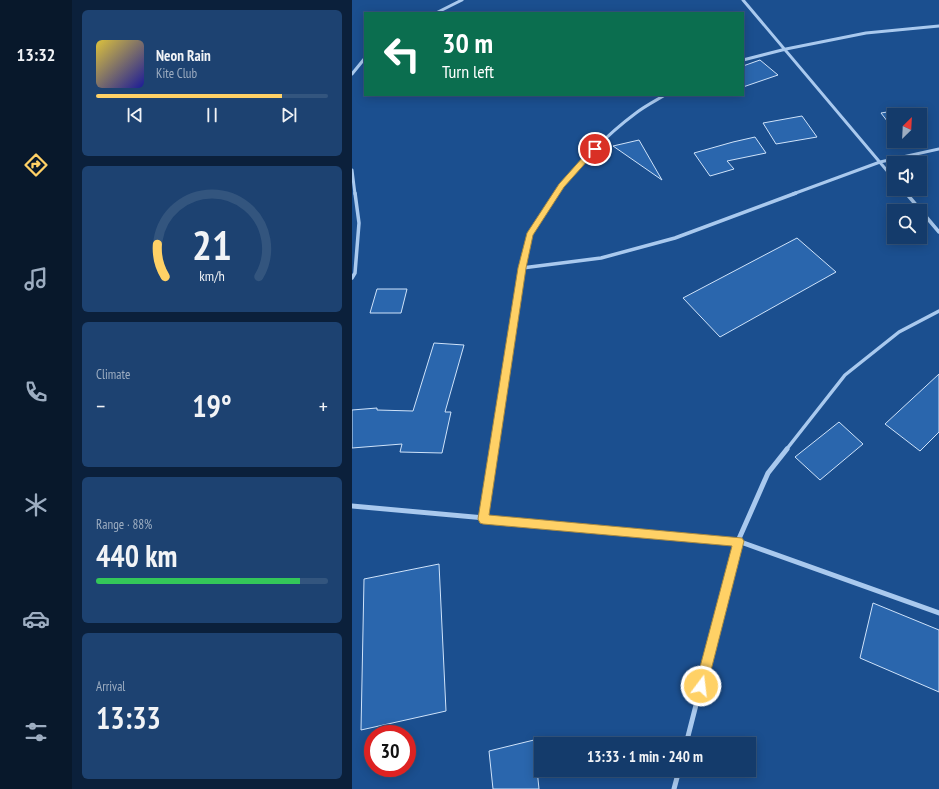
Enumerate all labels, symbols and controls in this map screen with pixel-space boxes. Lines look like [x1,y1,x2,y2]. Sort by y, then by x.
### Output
text: 30 m [442,24,493,61]
icon: left [376,28,428,80]
text: 13:32 [17,43,55,66]
text: Neon Rain [156,46,211,65]
text: Turn left [442,60,494,83]
text: Kite Club [156,65,197,82]
icon: previous [124,104,146,126]
icon: pause [201,104,223,126]
icon: next [278,104,300,126]
north arrow [887,108,927,148]
map controls [887,108,927,244]
pin [578,132,612,166]
icon: arrive [584,138,606,160]
icon: directions [22,151,50,179]
button: sound [887,156,927,196]
button: search [887,204,927,244]
text: 21 [192,217,232,270]
icon: music [22,265,50,293]
text: km/h [199,265,225,284]
text: Climate [96,366,130,383]
icon: phone [22,378,50,406]
text: 19° [192,386,232,425]
text: − [96,392,105,420]
text: + [319,392,328,420]
icon: climate [22,491,50,519]
text: Range · 88% [96,516,152,533]
text: 440 km [96,536,177,575]
icon: car [22,605,50,633]
position arrow [680,665,722,707]
text: Arrival [96,678,125,695]
text: 13:33 [96,698,161,737]
icon: filters [22,718,50,746]
speed limit sign: 30 [364,725,416,777]
text: 13:33 · 1 min · 240 m [587,747,703,766]

